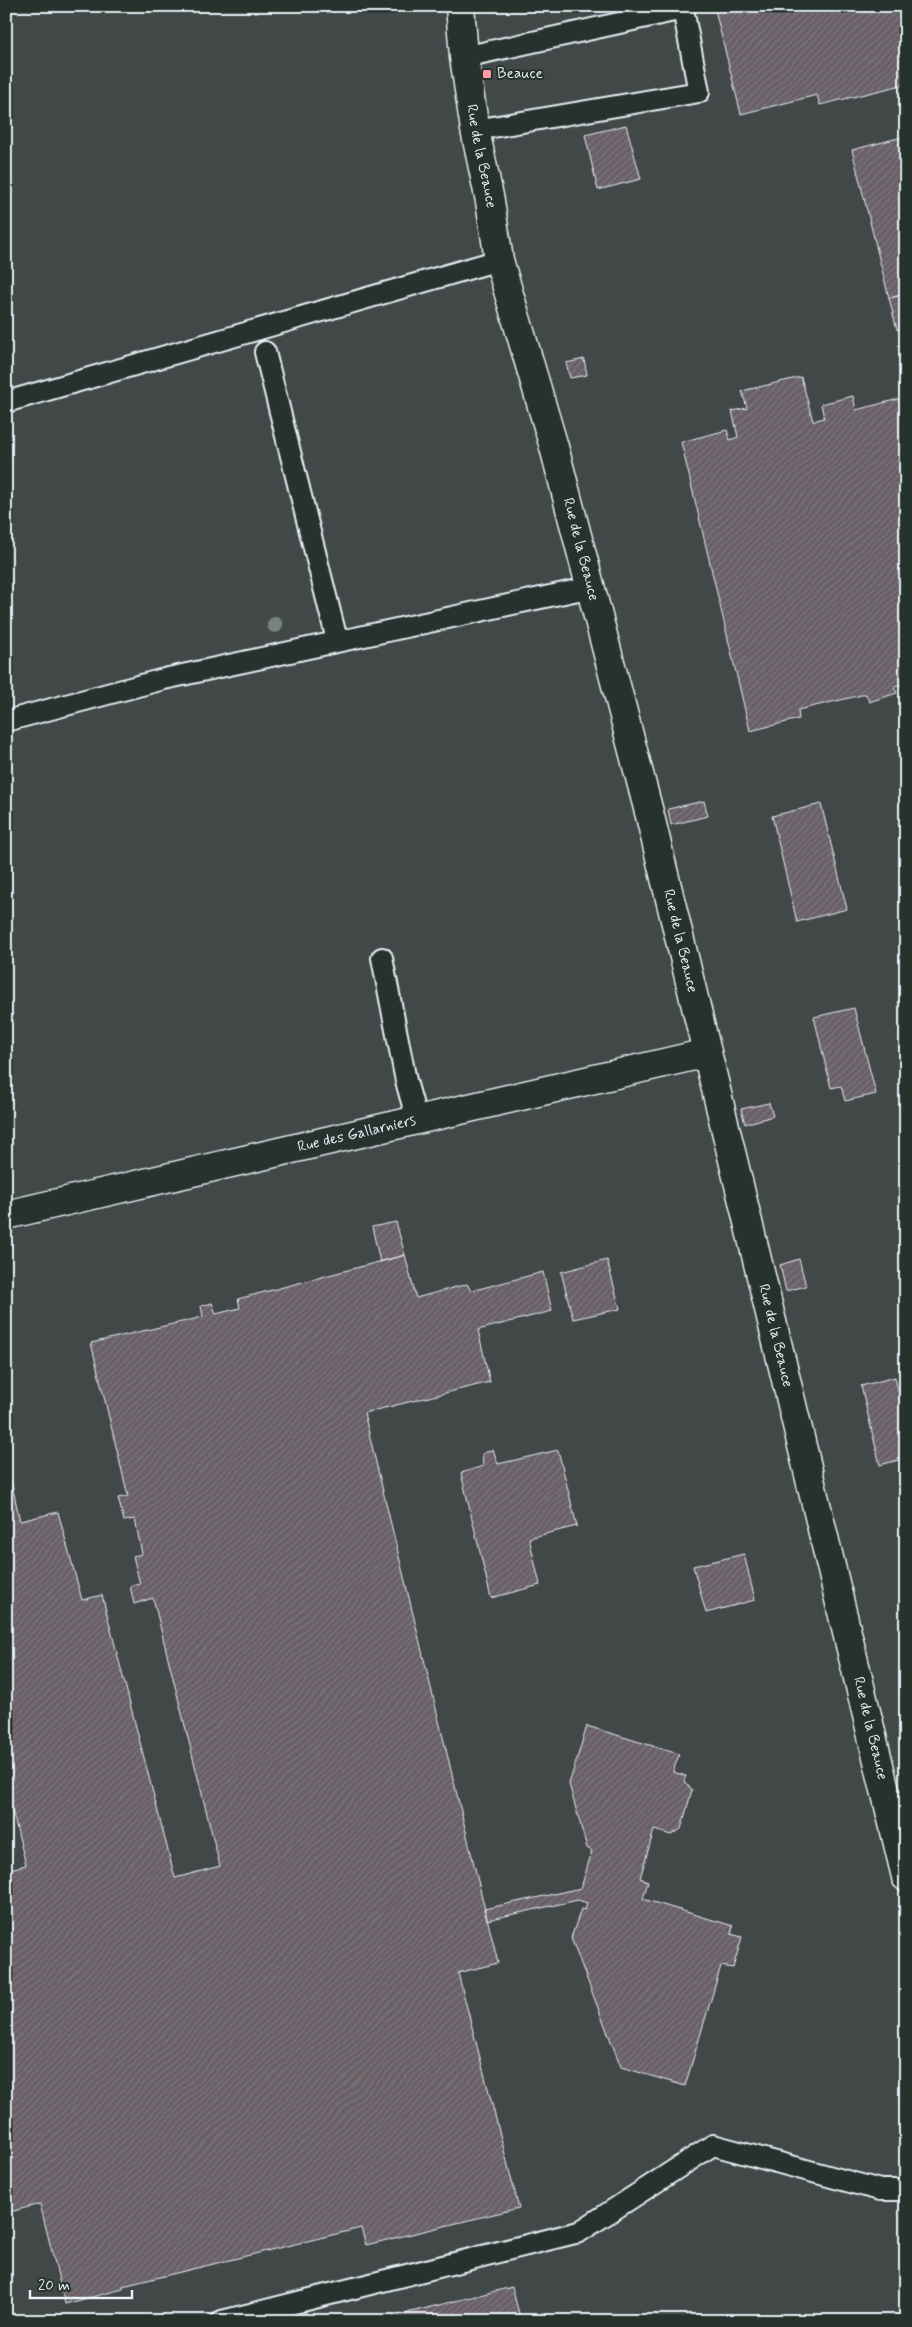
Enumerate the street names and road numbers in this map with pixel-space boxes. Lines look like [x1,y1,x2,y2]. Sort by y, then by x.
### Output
street label: Rue de la Beauce [461,103,501,210]
street label: Rue de la Beauce [558,496,604,603]
street label: Rue de la Beauce [658,887,702,995]
street label: Rue des Gallarniers [296,1111,418,1157]
street label: Rue de la Beauce [753,1282,798,1390]
street label: Rue de la Beauce [848,1675,892,1782]

